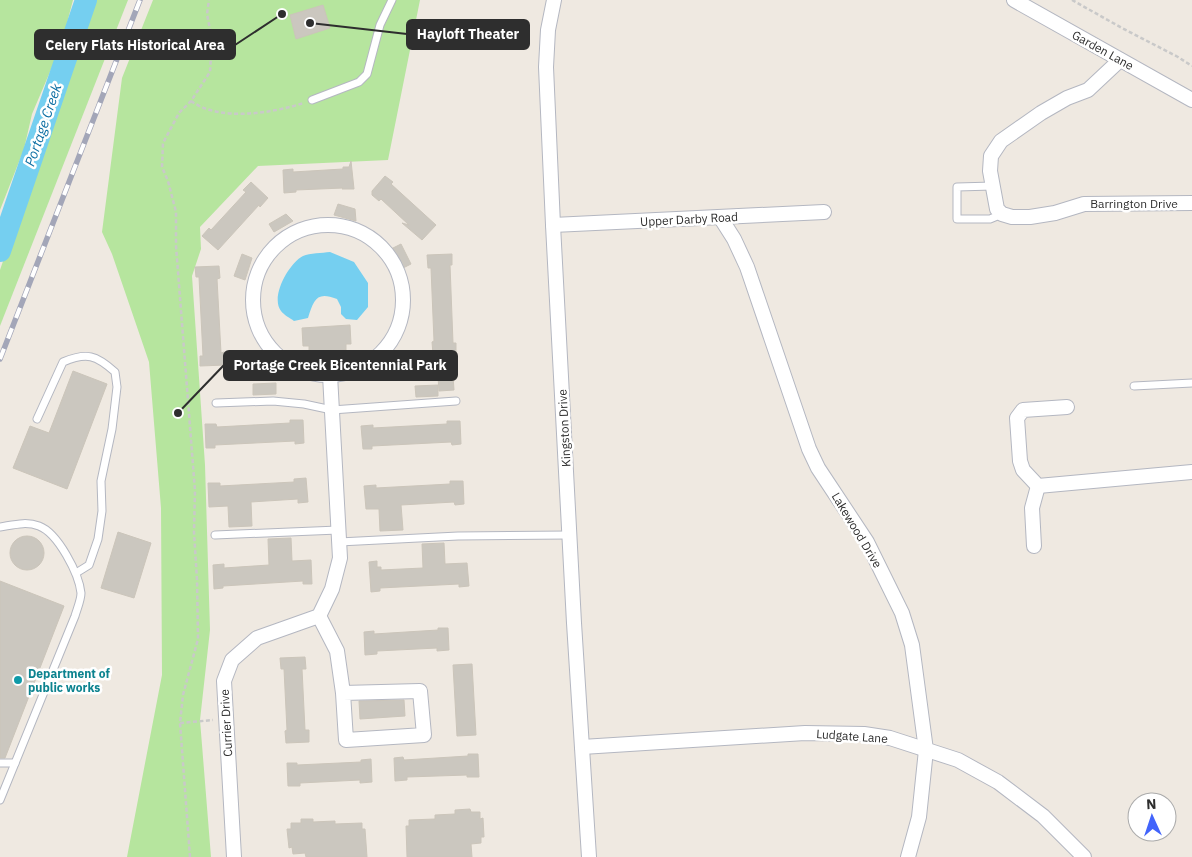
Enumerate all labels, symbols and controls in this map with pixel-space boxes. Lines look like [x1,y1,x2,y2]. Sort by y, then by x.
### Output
callout: Hayloft Theater [407,20,529,49]
text: Hayloft Theater [417,25,520,43]
street label: Garden Lane [1070,27,1137,73]
callout: Celery Flats Historical Area [35,30,235,59]
text: Celery Flats Historical Area [45,36,225,54]
water label: Portage Creek [20,81,66,169]
street label: Barrington Drive [1090,196,1178,211]
street label: Upper Darby Road [640,209,738,229]
callout: Portage Creek Bicentennial Park [224,351,457,380]
text: Portage Creek Bicentennial Park [233,356,448,374]
street label: Kingston Drive [554,388,574,467]
street label: Lakewood Drive [829,490,886,571]
place label: Department of public works [28,666,110,695]
marker: Department of public works [12,674,24,686]
street label: Currier Drive [217,688,235,757]
street label: Ludgate Lane [816,726,889,746]
north arrow [1127,792,1177,842]
text: N [1146,795,1157,813]

